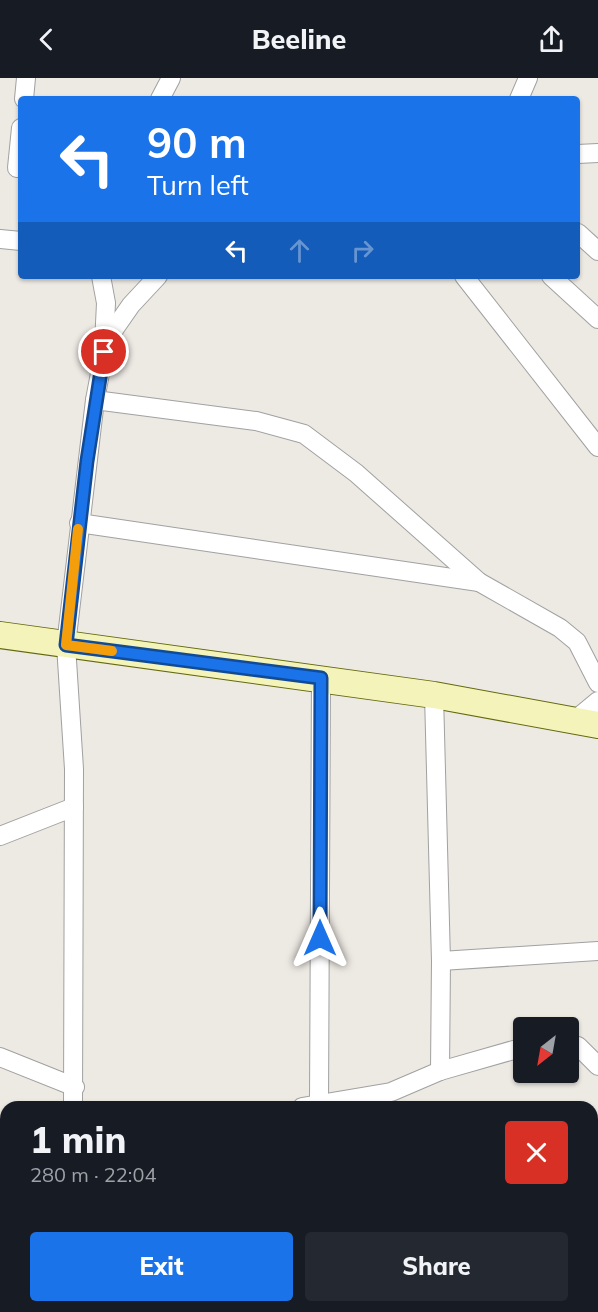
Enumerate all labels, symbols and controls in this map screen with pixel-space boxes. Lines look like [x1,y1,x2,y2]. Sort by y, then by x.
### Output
text: Beeline [252,22,346,56]
icon: back [30,23,63,56]
icon: share [535,23,568,56]
text: 90 m [147,116,247,169]
icon: left [48,120,126,198]
text: Turn left [147,168,249,202]
icon: left [220,234,253,267]
icon: ahead [283,234,316,267]
icon: right [346,234,379,267]
pin [78,326,129,377]
icon: arrive [87,335,120,368]
position arrow [288,906,352,970]
north arrow [513,1017,579,1083]
map controls [513,1017,579,1083]
text: 1 min [30,1117,126,1162]
button: close [505,1121,568,1184]
text: 280 m · 22:04 [30,1162,156,1187]
button: Exit [30,1232,293,1301]
button: Share [305,1232,568,1301]

